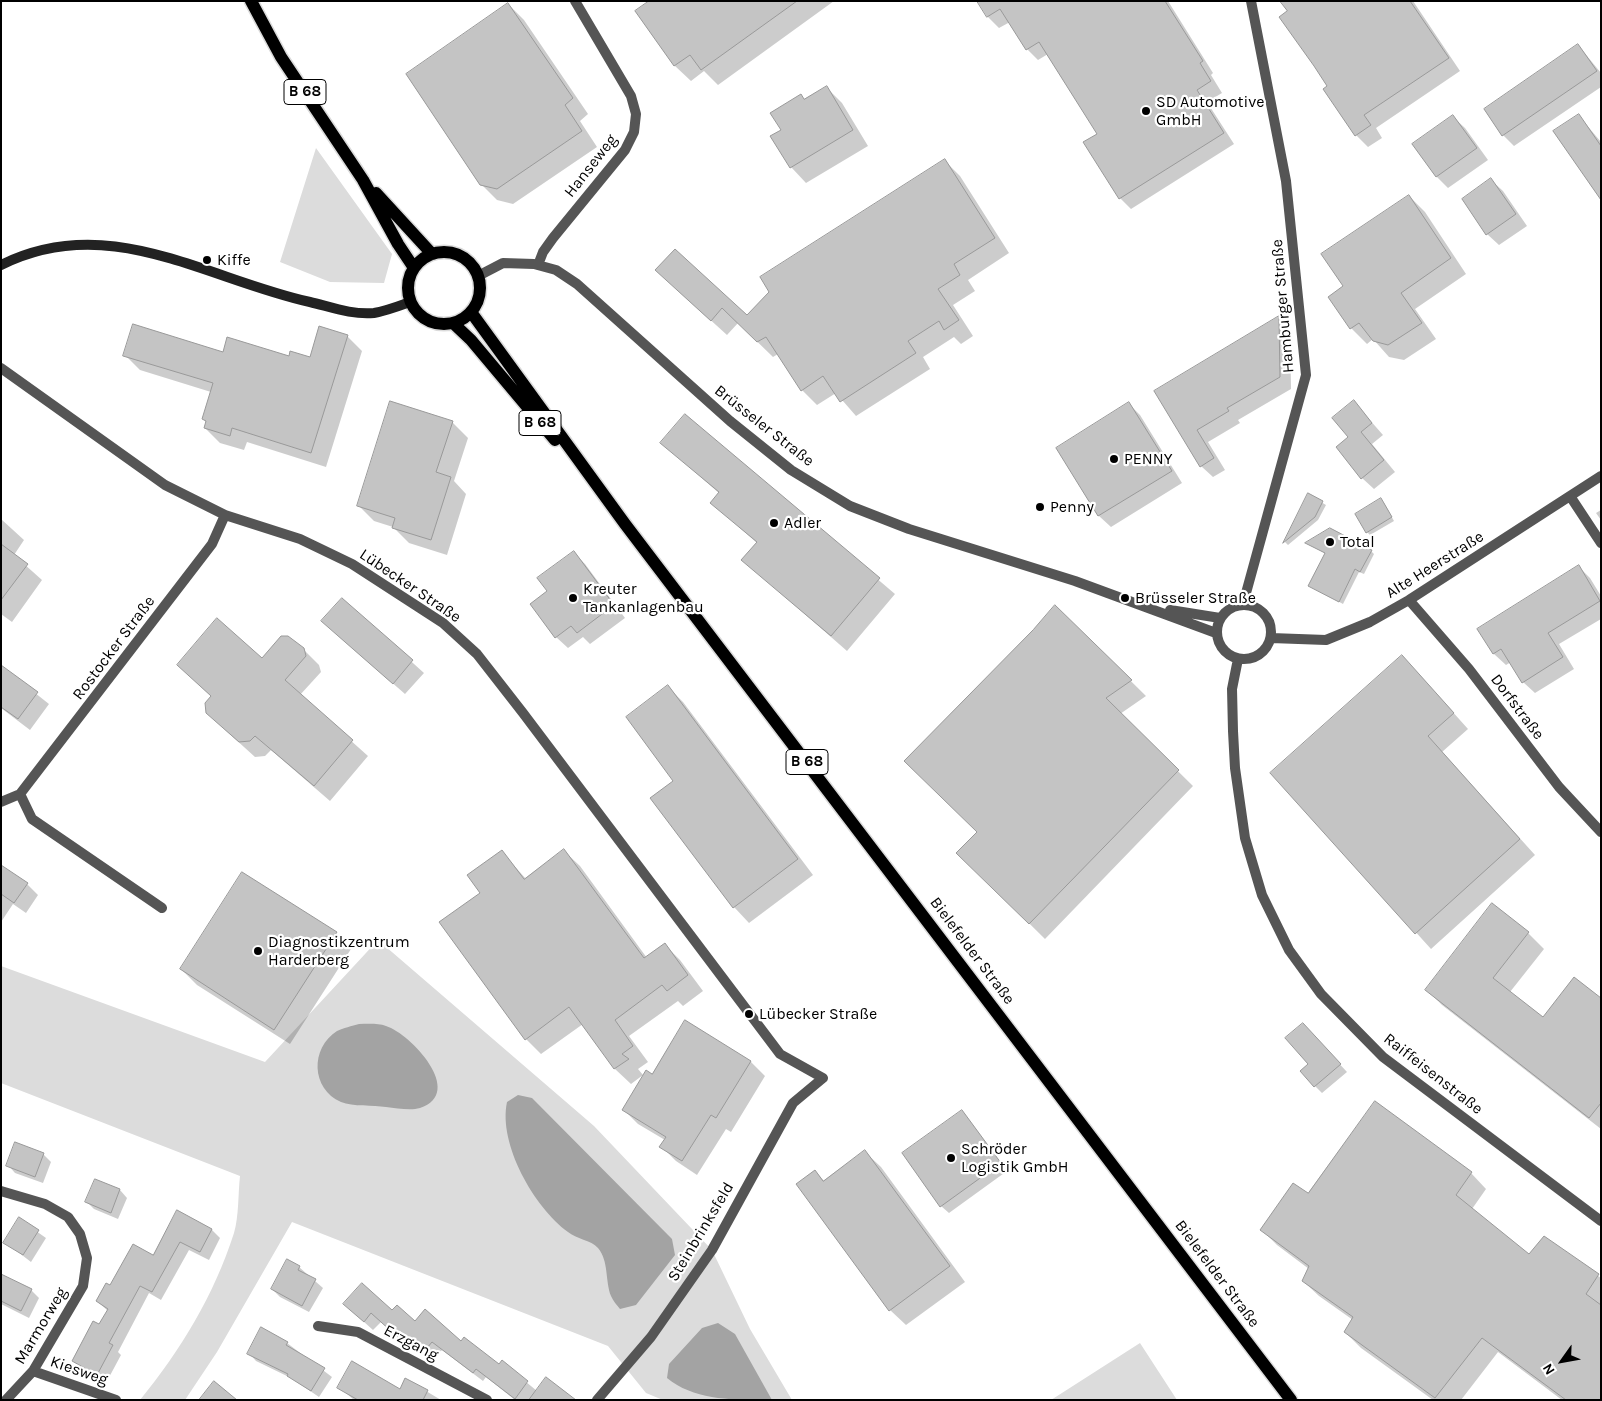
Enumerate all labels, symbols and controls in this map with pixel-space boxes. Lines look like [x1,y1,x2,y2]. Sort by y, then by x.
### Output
road number: B 68 [284,80,326,104]
place label: SD Automotive GmbH [1156,92,1264,130]
marker: SD Automotive GmbH [1140,105,1152,117]
street label: Hanseweg [560,131,622,201]
street label: Hamburger Straße [1268,238,1298,374]
place label: Kiffe [217,250,251,270]
marker: Kiffe [201,254,213,266]
street label: Brüsseler Straße [710,381,818,471]
road number: B 68 [519,410,561,436]
place label: PENNY [1124,449,1173,469]
marker: PENNY [1108,453,1120,465]
place label: Penny [1050,497,1094,517]
marker: Penny [1034,501,1046,513]
place label: Adler [784,513,821,533]
marker: Adler [768,517,780,529]
street label: Alte Heerstraße [1383,527,1487,603]
place label: Total [1340,532,1375,552]
marker: Total [1324,536,1336,548]
street label: Lübecker Straße [356,545,464,627]
place label: Kreuter Tankanlagenbau [583,579,704,617]
place label: Brüsseler Straße [1135,588,1256,608]
street label: Rostocker Straße [69,592,159,704]
marker: Kreuter Tankanlagenbau [567,592,579,604]
marker: Brüsseler Straße [1119,592,1131,604]
street label: Dorfstraße [1486,670,1548,744]
road number: B 68 [786,750,828,774]
street label: Bielefelder Straße [925,894,1019,1008]
place label: Diagnostikzentrum Harderberg [268,932,410,970]
marker: Diagnostikzentrum Harderberg [252,945,264,957]
place label: Lübecker Straße [759,1004,877,1024]
marker: Lübecker Straße [743,1008,755,1020]
street label: Raiffeisenstraße [1380,1029,1486,1119]
place label: Schröder Logistik GmbH [961,1139,1068,1177]
marker: Schröder Logistik GmbH [945,1152,957,1164]
street label: Steinbrinksfeld [664,1179,738,1285]
street label: Bielefelder Straße [1170,1217,1264,1331]
street label: Marmorweg [11,1284,71,1368]
street label: Erzgang [380,1321,442,1365]
north arrow [1537,1336,1587,1386]
street label: Kiesweg [48,1352,110,1390]
text: N [1539,1360,1559,1378]

